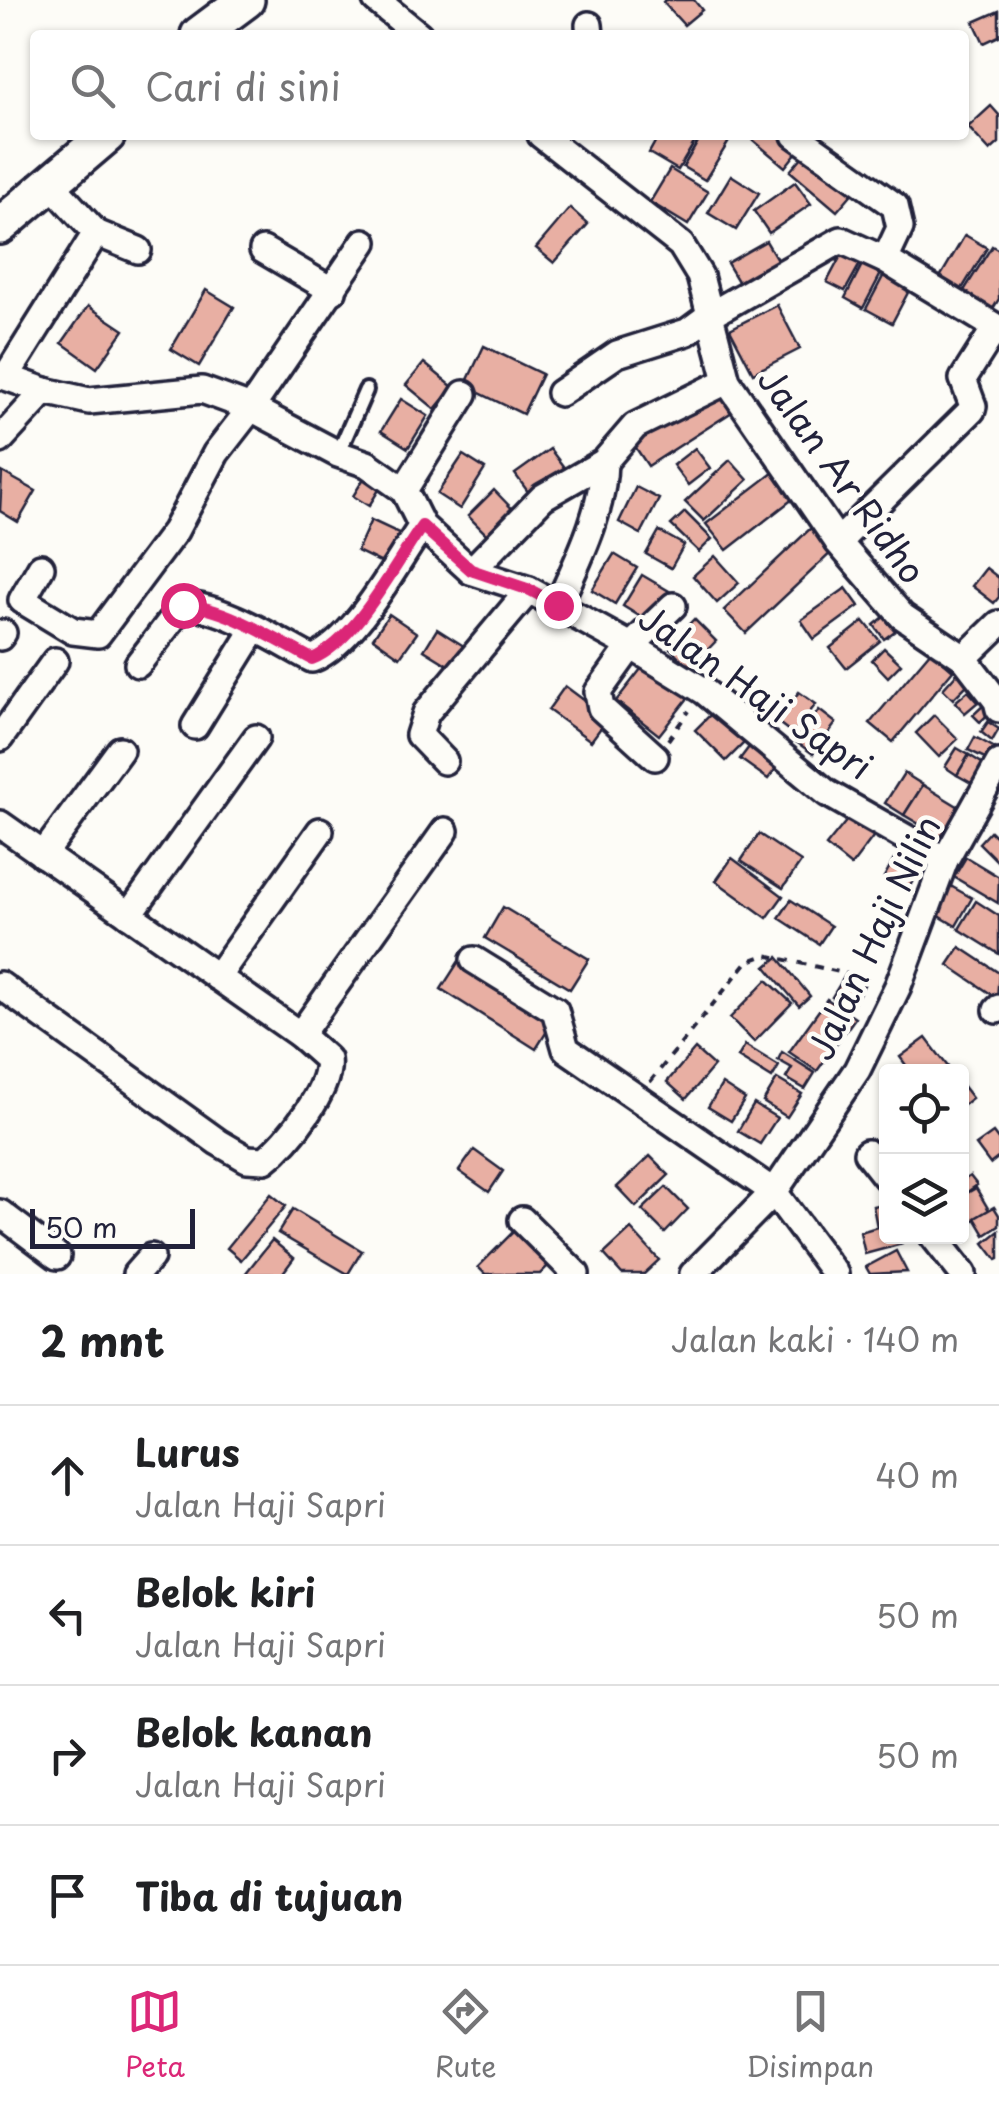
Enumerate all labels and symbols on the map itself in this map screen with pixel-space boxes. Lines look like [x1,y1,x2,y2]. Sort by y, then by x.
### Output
street label: Jalan Ar Ridho [746,355,940,594]
route start [161,583,207,629]
route end [536,583,582,629]
street label: Jalan Haji Sapri [629,591,884,791]
street label: Jalan Haji Nilin [793,806,953,1068]
scale bar [30,1204,195,1248]

